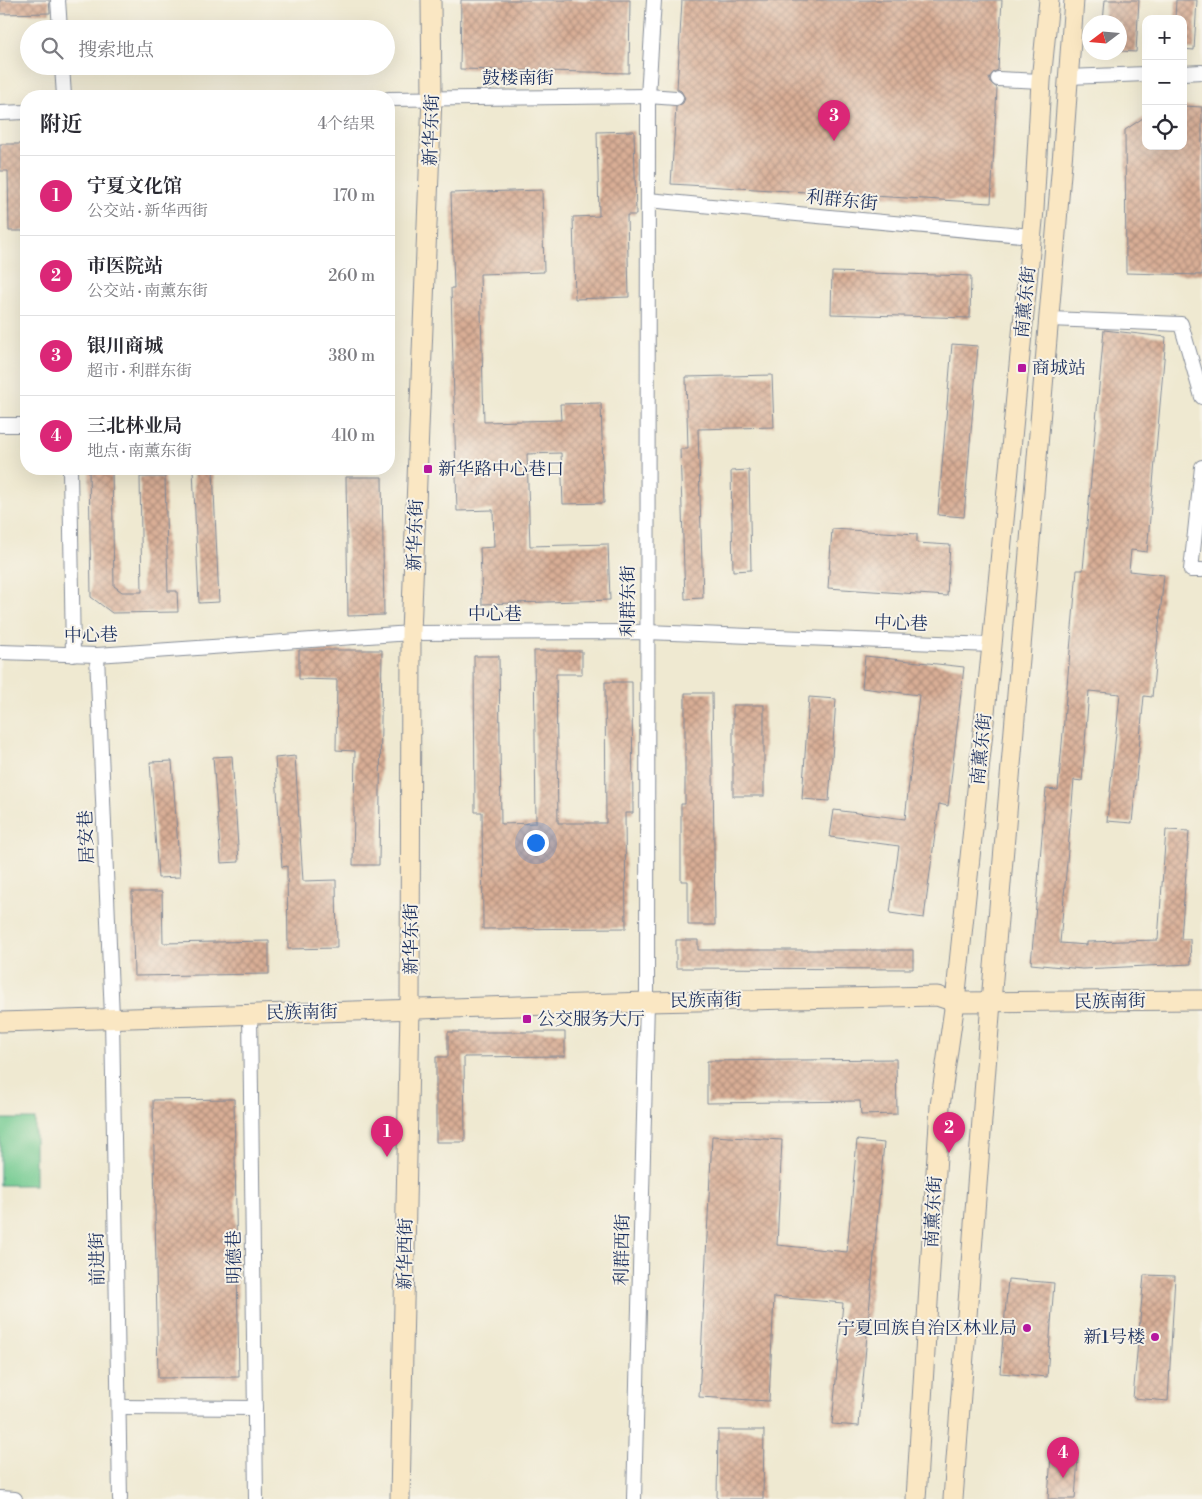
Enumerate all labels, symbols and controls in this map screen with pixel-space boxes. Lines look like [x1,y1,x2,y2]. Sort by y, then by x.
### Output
north arrow [1082,15,1127,60]
map controls [1142,15,1187,150]
button: + [1142,15,1187,60]
search box [20,20,395,75]
icon: search [38,34,66,62]
text: 搜索地点 [78,38,154,62]
button: − [1142,60,1187,105]
street label: 鼓楼南街 [482,67,554,90]
street label: 新华东街 [419,94,444,166]
pin: 3 [818,100,850,141]
button: locate [1142,105,1187,150]
text: 附近 [40,112,82,138]
text: 4个结果 [317,114,375,134]
text: 宁夏文化馆 [87,174,182,198]
street label: 利群东街 [805,185,879,216]
text: 1 [52,186,60,206]
text: 170 m [333,186,375,206]
text: 公交站 · 新华西街 [87,201,208,221]
text: 市医院站 [87,254,163,278]
street label: 南薰东街 [1010,265,1041,339]
text: 2 [51,266,61,286]
text: 260 m [328,266,375,286]
text: 公交站 · 南薰东街 [87,281,208,301]
text: 银川商城 [87,334,163,358]
text: 3 [51,346,61,366]
text: 380 m [328,346,375,366]
place label: 商城站 [1032,357,1086,380]
text: 超市 · 利群东街 [87,361,192,381]
marker: 商城站 [1016,362,1028,374]
text: 三北林业局 [87,414,182,438]
text: 4 [51,426,61,446]
text: 410 m [331,426,375,446]
text: 地点 · 南薰东街 [87,441,192,461]
place label: 新华路中心巷口 [438,458,564,481]
marker: 新华路中心巷口 [422,463,434,475]
street label: 新华东街 [403,499,428,571]
street label: 利群东街 [617,565,640,637]
street label: 中心巷 [468,603,522,626]
street label: 中心巷 [874,611,928,636]
street label: 中心巷 [64,624,118,647]
street label: 南薰东街 [966,712,997,786]
street label: 居安巷 [74,810,99,864]
your location [523,830,549,856]
street label: 新华东街 [400,903,423,975]
street label: 民族南街 [670,988,742,1013]
street label: 民族南街 [1074,989,1146,1014]
street label: 民族南街 [266,1000,338,1025]
place label: 公交服务大厅 [537,1008,645,1031]
marker: 公交服务大厅 [521,1013,533,1025]
pin: 2 [933,1112,965,1153]
pin: 1 [371,1116,403,1157]
street label: 南薰东街 [920,1175,947,1249]
street label: 利群西街 [610,1214,635,1286]
street label: 新华西街 [393,1218,418,1290]
street label: 明德巷 [223,1230,246,1284]
street label: 前进街 [86,1232,109,1286]
place label: 宁夏回族自治区林业局 [837,1317,1017,1340]
marker: 宁夏回族自治区林业局 [1021,1322,1033,1334]
place label: 新1号楼 [1083,1326,1145,1349]
marker: 新1号楼 [1149,1331,1161,1343]
pin: 4 [1047,1437,1079,1478]

